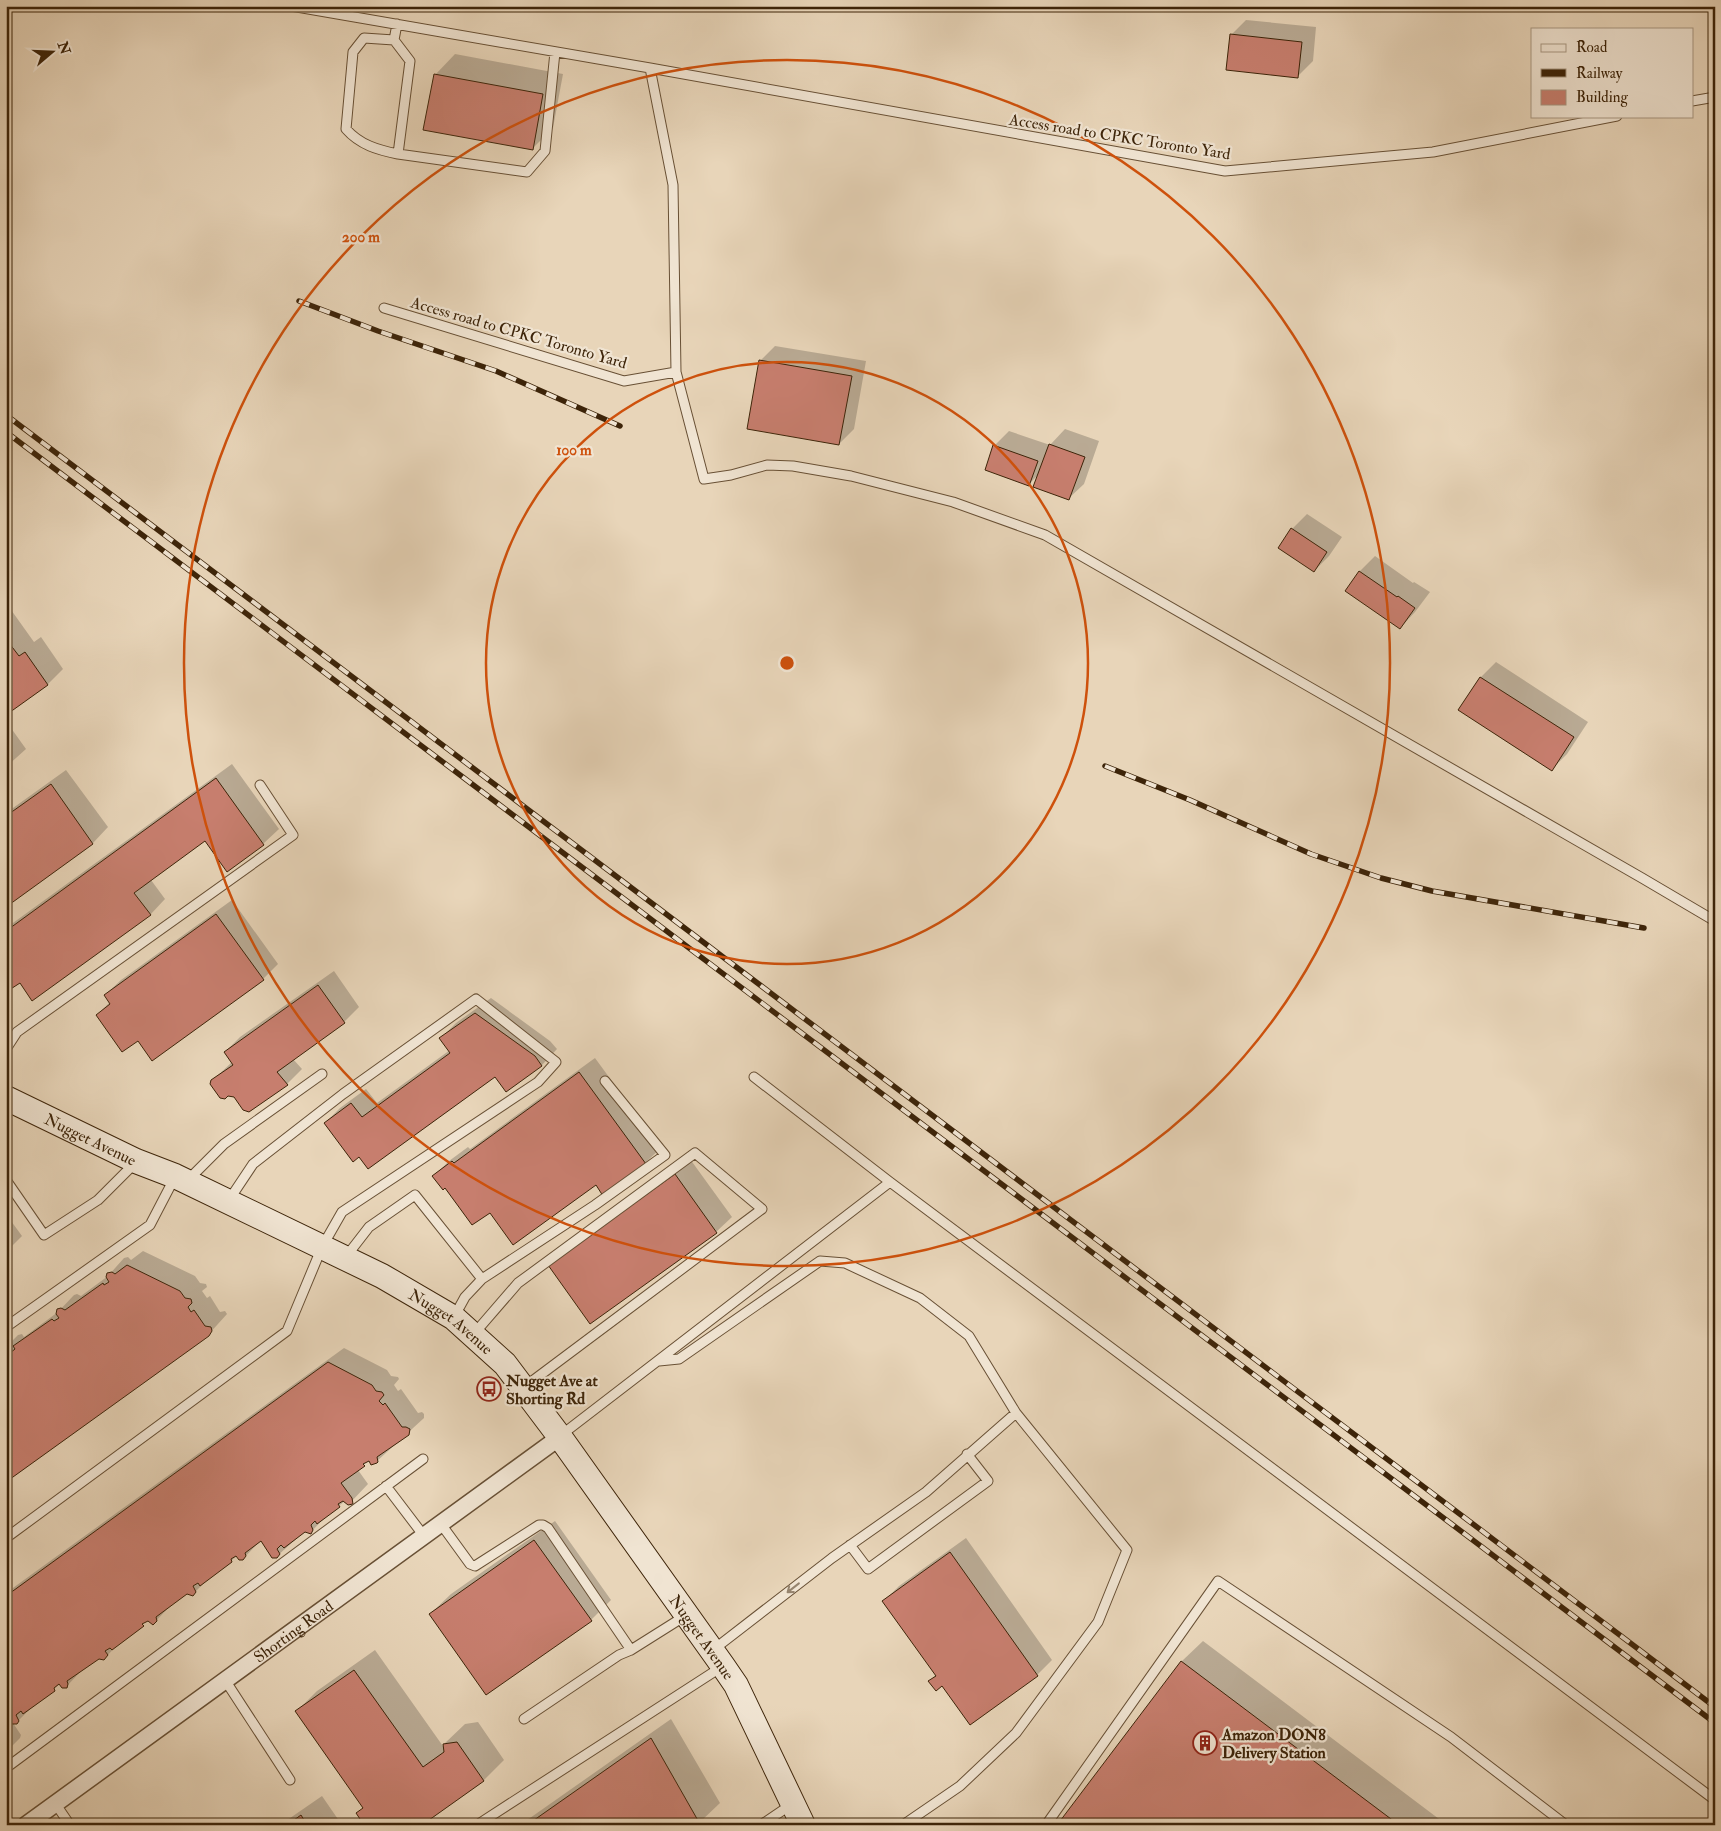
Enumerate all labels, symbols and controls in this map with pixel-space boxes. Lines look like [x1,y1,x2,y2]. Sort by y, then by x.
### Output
north arrow [28,28,78,78]
legend [1531,28,1694,118]
text: N [53,38,74,57]
text: Road [1576,38,1608,57]
text: Railway [1576,64,1623,83]
text: Building [1576,88,1628,107]
street label: Access road to CPKC Toronto Yard [1007,109,1232,164]
text: 200 m [342,228,380,247]
street label: Access road to CPKC Toronto Yard [407,292,629,373]
text: 100 m [556,441,592,460]
centre of rings [778,654,796,672]
street label: Nugget Avenue [41,1109,140,1171]
street label: Nugget Avenue [405,1285,497,1359]
place label: Nugget Ave at Shorting Rd [505,1371,598,1410]
bus stop icon: Nugget Ave at Shorting Rd [476,1376,502,1402]
one-way arrow [787,1582,800,1593]
street label: Nugget Avenue [664,1591,739,1684]
street label: Shorting Road [250,1596,337,1667]
place label: Amazon DON8 Delivery Station [1221,1725,1327,1764]
building icon: Amazon DON8 Delivery Station [1192,1730,1218,1756]

